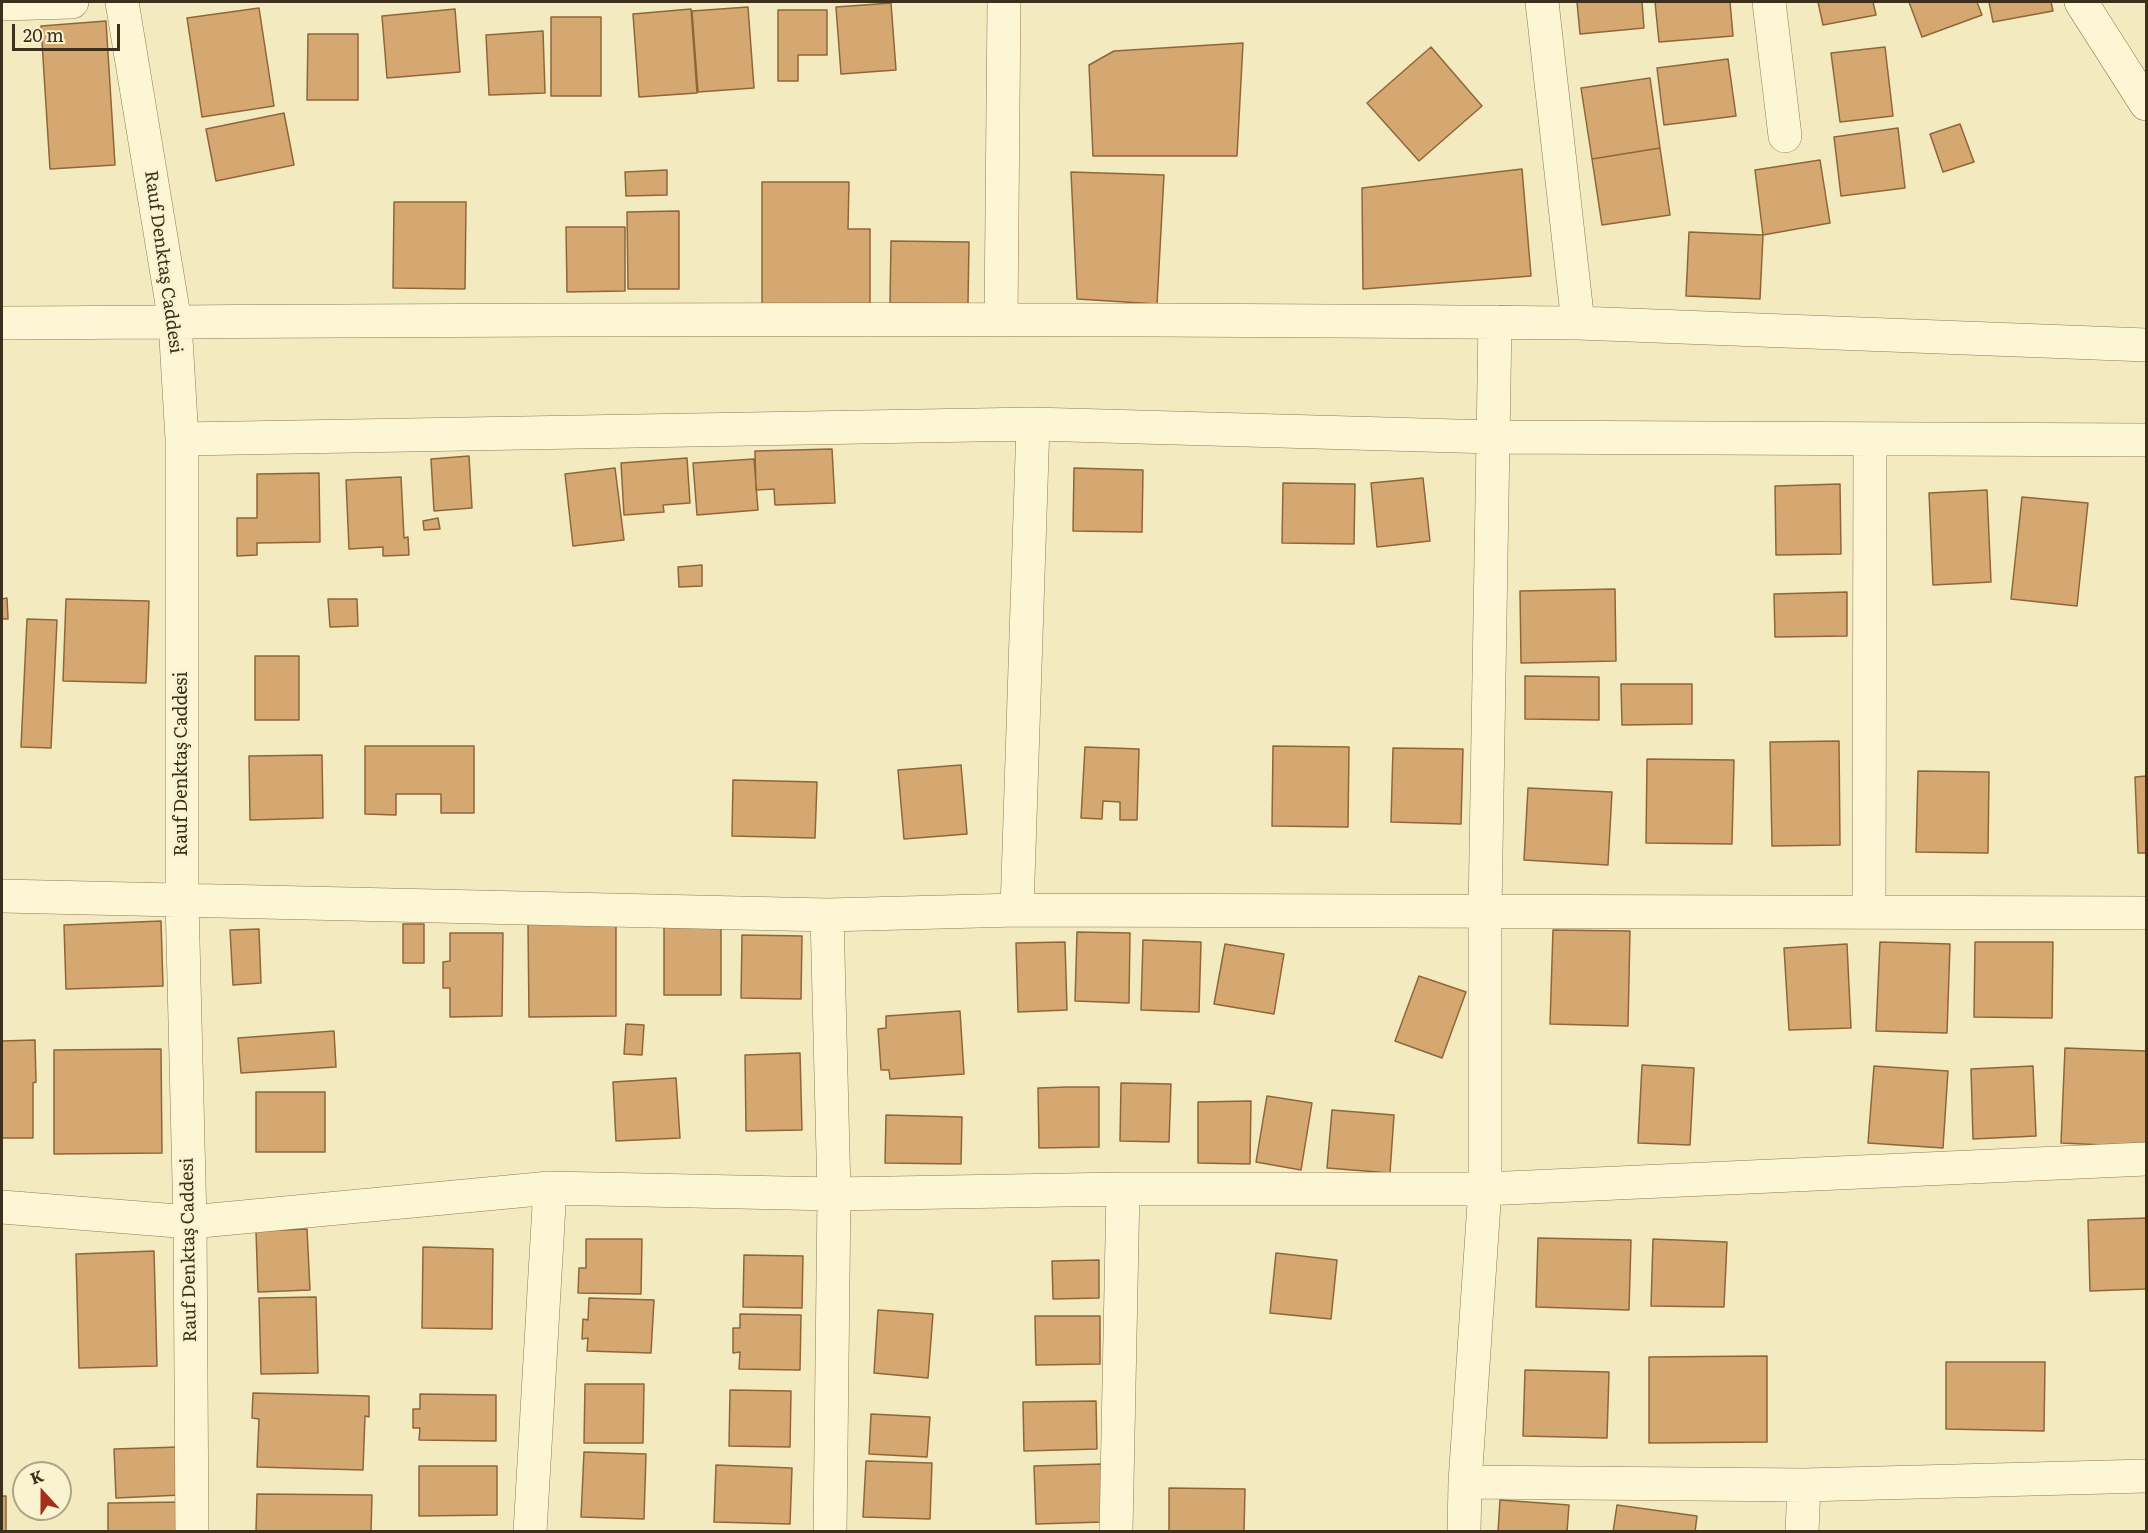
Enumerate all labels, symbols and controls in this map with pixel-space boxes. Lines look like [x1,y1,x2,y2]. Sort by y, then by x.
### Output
scale bar [15,12,123,50]
text: 20 m [23,21,64,48]
street label: Rauf Denktaş Caddesi [139,169,187,355]
street label: Rauf Denktaş Caddesi [171,672,193,856]
street label: Rauf Denktaş Caddesi [177,1157,201,1343]
north arrow [12,1461,72,1521]
text: K [26,1463,46,1490]

